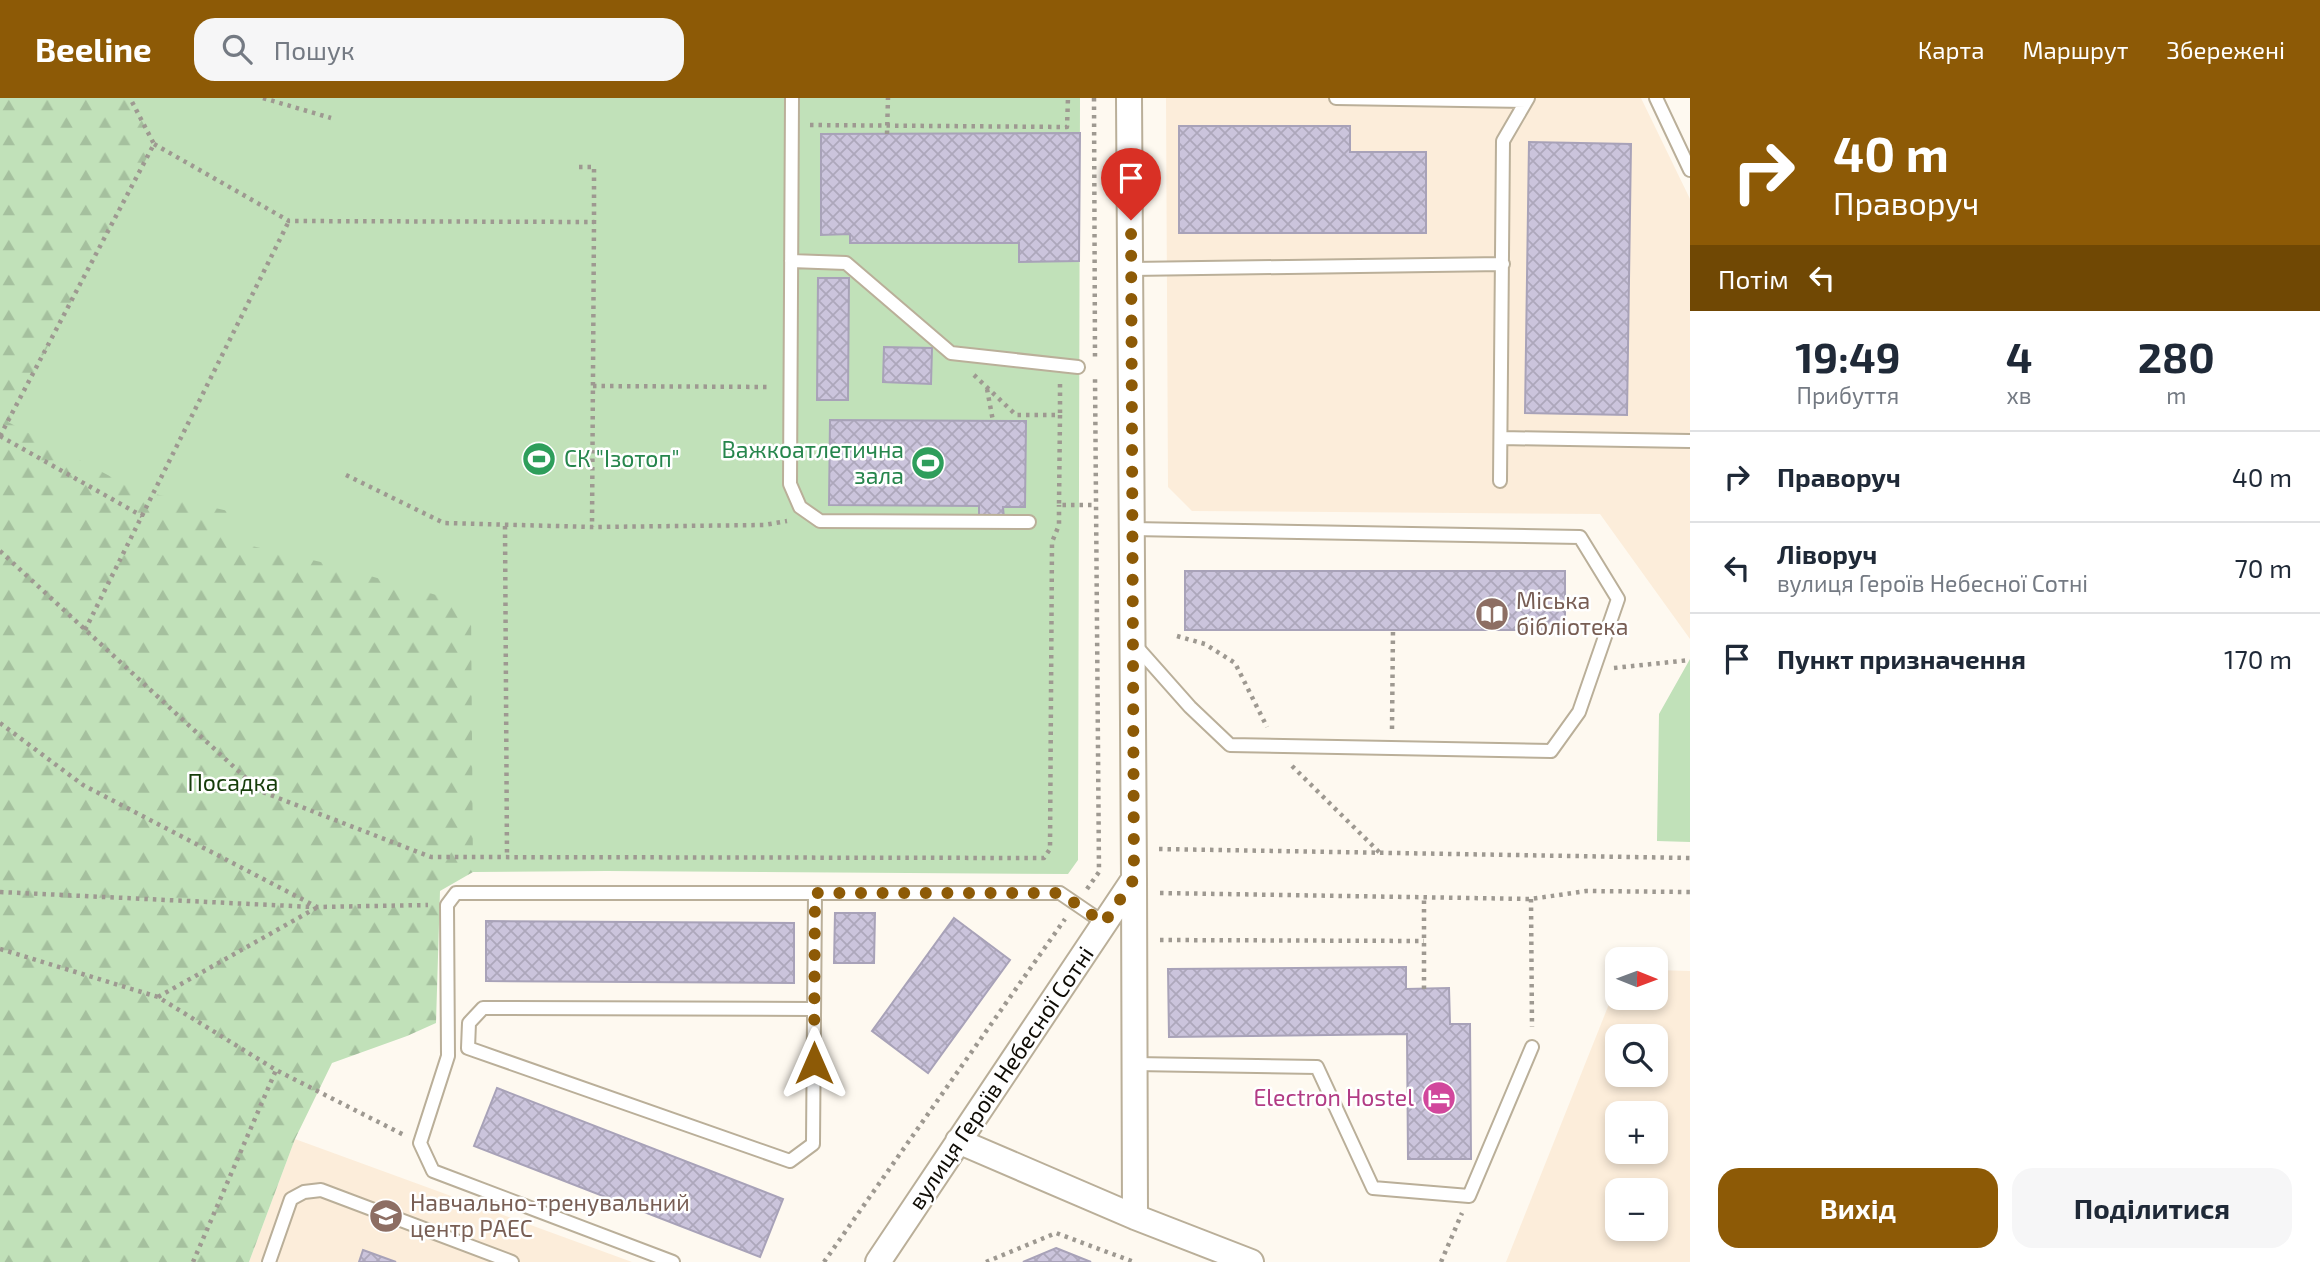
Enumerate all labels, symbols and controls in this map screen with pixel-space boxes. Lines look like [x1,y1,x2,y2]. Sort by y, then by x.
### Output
search box [194,18,684,81]
text: Beeline [35,29,152,69]
icon: search [218,30,256,68]
text: Пошук [274,34,355,65]
text: Карта [1918,35,1984,64]
text: Маршрут [2022,35,2128,64]
text: Збережені [2166,35,2285,64]
text: 40 m [1833,123,1949,182]
icon: right [1718,126,1809,217]
pin [1101,148,1161,220]
icon: arrive [1112,159,1150,197]
text: Праворуч [1833,183,1979,221]
icon: left [1803,259,1841,297]
text: Потім [1718,263,1789,294]
text: 19:49 [1795,331,1900,381]
text: 4 [2006,331,2032,381]
text: 280 [2138,331,2215,381]
text: Прибуття [1797,381,1899,409]
text: хв [2007,381,2032,409]
text: m [2166,381,2186,409]
place label: Важкоатлетична зала [722,435,904,489]
sports icon: СК "Ізотоп" [520,440,558,478]
place label: СК "Ізотоп" [564,444,680,472]
sports icon: Важкоатлетична зала [909,444,947,482]
icon: right [1718,458,1756,496]
text: Праворуч [1777,461,1901,492]
text: 40 m [2232,461,2292,492]
text: Ліворуч [1777,538,1877,569]
icon: left [1718,549,1756,587]
text: 70 m [2234,552,2292,583]
text: вулиця Героїв Небесної Сотні [1777,569,2088,597]
place label: Міська бібліотека [1516,586,1628,640]
library icon: Міська бібліотека [1473,595,1511,633]
icon: arrive [1718,640,1756,678]
text: Пункт призначення [1777,643,2026,674]
text: 170 m [2224,643,2292,674]
park label: Посадка [187,768,279,796]
street label: вулиця Героїв Небесної Сотні [902,941,1100,1215]
north arrow [1605,947,1668,1010]
map controls [1605,947,1668,1241]
button: search [1605,1024,1668,1087]
position arrow [777,1026,851,1100]
hotel icon: Electron Hostel [1420,1079,1458,1117]
place label: Electron Hostel [1253,1083,1414,1111]
button: + [1605,1101,1668,1164]
button: Вихід [1718,1168,1998,1248]
button: Поділитися [2012,1168,2292,1248]
button: − [1605,1178,1668,1241]
place label: Навчально-тренувальний центр РАЕС [410,1188,690,1242]
school or university icon: Навчально-тренувальний центр РАЕС [367,1197,405,1235]

